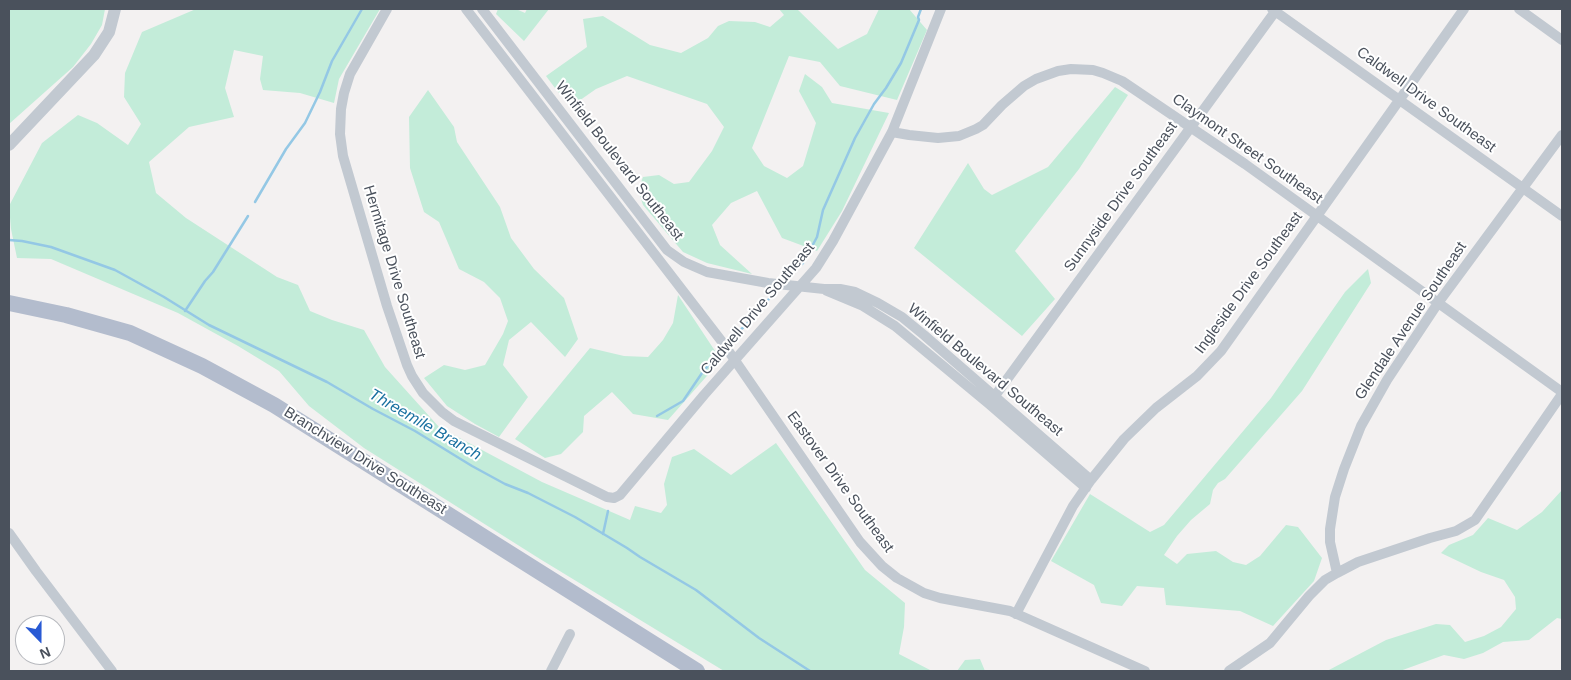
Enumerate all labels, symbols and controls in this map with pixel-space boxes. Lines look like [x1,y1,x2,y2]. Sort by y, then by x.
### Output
street label: Caldwell Drive Southeast [1353,43,1499,157]
street label: Winfield Boulevard Southeast [551,78,687,244]
street label: Claymont Street Southeast [1168,90,1326,208]
street label: Sunnyside Drive Southeast [1061,119,1181,275]
street label: Hermitage Drive Southeast [359,183,429,361]
street label: Ingleside Drive Southeast [1191,209,1307,357]
street label: Caldwell Drive Southeast [697,239,819,379]
street label: Glendale Avenue Southeast [1351,239,1471,403]
street label: Winfield Boulevard Southeast [904,300,1066,440]
water label: Threemile Branch [366,385,484,465]
street label: Branchview Drive Southeast [280,403,450,519]
street label: Eastover Drive Southeast [783,408,897,556]
north arrow [15,615,65,665]
text: N [38,644,53,662]

